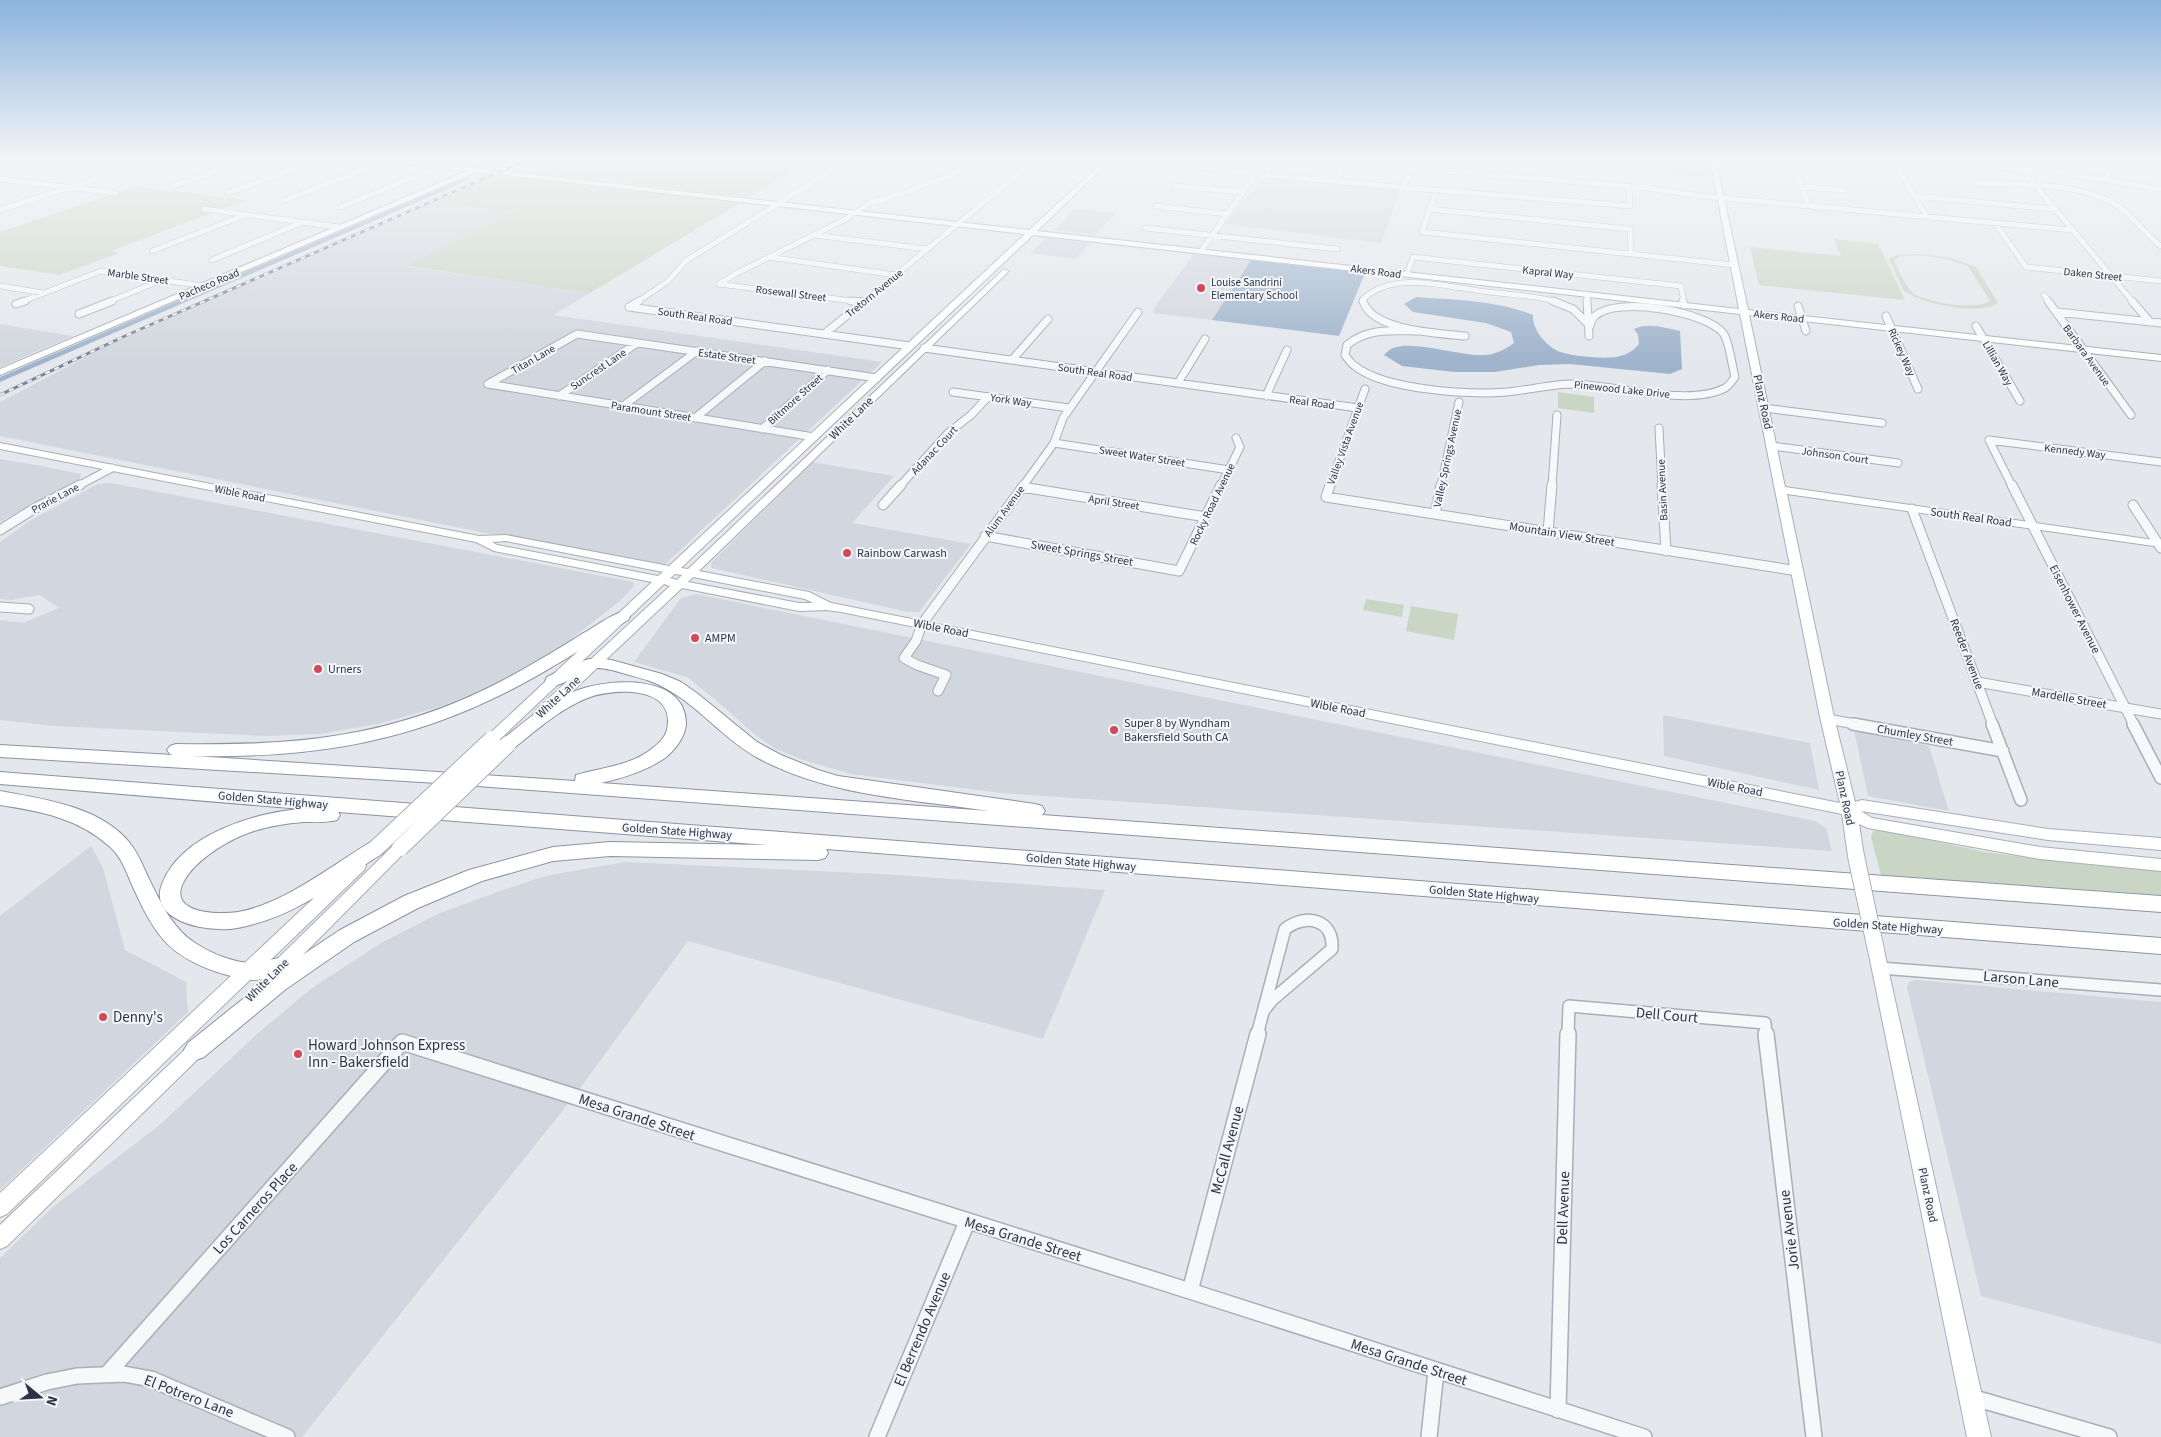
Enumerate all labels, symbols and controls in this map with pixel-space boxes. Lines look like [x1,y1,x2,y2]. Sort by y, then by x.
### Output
street label: Akers Road [1350,261,1402,282]
street label: Kapral Way [1522,262,1574,283]
street label: Daken Street [2063,264,2123,285]
street label: Marble Street [106,265,170,288]
street label: Pacheco Road [177,265,242,304]
street label: Tretorn Avenue [842,265,907,321]
place label: Louise Sandrini Elementary School [1211,275,1298,303]
street label: Rosewall Street [755,282,827,305]
marker: Louise Sandrini Elementary School [1195,282,1207,294]
street label: South Real Road [657,304,733,329]
street label: Akers Road [1753,306,1805,327]
street label: Barbara Avenue [2059,322,2114,389]
street label: Rickey Way [1884,326,1919,379]
street label: Lillian Way [1979,338,2016,388]
street label: Titan Lane [509,341,558,378]
street label: Suncrest Lane [567,345,630,394]
street label: Estate Street [697,345,757,368]
street label: South Real Road [1057,360,1133,385]
street label: Biltmore Street [764,370,826,428]
street label: Planz Road [1748,373,1777,431]
street label: Pinewood Lake Drive [1573,377,1671,402]
street label: York Way [988,390,1032,411]
street label: Real Road [1288,392,1336,413]
street label: White Lane [825,393,877,444]
street label: Paramount Street [610,398,692,425]
street label: Valley Vista Avenue [1323,399,1368,487]
street label: Valley Springs Avenue [1430,407,1465,509]
street label: Adanac Court [908,422,961,478]
street label: Kennedy Way [2043,440,2107,463]
street label: Sweet Water Street [1098,442,1186,471]
street label: Johnson Court [1800,443,1870,468]
street label: Basin Avenue [1653,458,1672,521]
street label: Rocky Road Avenue [1186,460,1239,548]
street label: Prarie Lane [29,479,82,517]
street label: Wible Road [213,481,267,506]
street label: Alum Avenue [981,482,1028,540]
street label: April Street [1087,491,1141,514]
street label: South Real Road [1929,503,2013,532]
street label: Mountain View Street [1508,518,1616,551]
street label: Sweet Springs Street [1029,536,1134,571]
place label: Rainbow Carwash [857,545,947,562]
marker: Rainbow Carwash [841,547,853,559]
street label: Eisenhower Avenue [2045,562,2104,657]
street label: Wible Road [912,615,970,642]
street label: Reeder Avenue [1945,616,1988,692]
place label: AMPM [705,630,736,647]
marker: AMPM [689,632,701,644]
place label: Urners [328,661,362,678]
marker: Urners [312,663,324,675]
street label: White Lane [532,672,584,723]
street label: Mardelle Street [2030,684,2108,713]
street label: Wible Road [1309,695,1367,722]
place label: Super 8 by Wyndham Bakersfield South CA [1124,715,1230,746]
street label: Chumley Street [1876,720,1954,751]
marker: Super 8 by Wyndham Bakersfield South CA [1108,724,1120,736]
street label: Planz Road [1830,769,1859,827]
street label: Wible Road [1706,774,1764,801]
street label: Golden State Highway [217,787,329,814]
street label: Golden State Highway [621,819,733,844]
street label: Golden State Highway [1025,849,1137,876]
street label: Golden State Highway [1428,881,1540,908]
street label: Golden State Highway [1832,914,1944,939]
street label: White Lane [242,955,293,1006]
street label: Larson Lane [1982,966,2060,993]
street label: Dell Court [1635,1002,1699,1029]
place label: Denny's [113,1007,163,1028]
marker: Denny's [97,1011,109,1023]
place label: Howard Johnson Express Inn - Bakersfield [308,1035,465,1073]
marker: Howard Johnson Express Inn - Bakersfield [292,1048,304,1060]
street label: Mesa Grande Street [576,1089,698,1146]
street label: McCall Avenue [1206,1104,1249,1197]
street label: Los Carneros Place [208,1158,303,1259]
street label: Planz Road [1913,1166,1942,1224]
street label: Dell Avenue [1552,1171,1575,1245]
street label: Jorie Avenue [1774,1189,1805,1271]
street label: Mesa Grande Street [962,1212,1084,1267]
street label: El Berrendo Avenue [889,1269,956,1390]
street label: Mesa Grande Street [1348,1334,1470,1391]
street label: El Potrero Lane [141,1370,237,1423]
north arrow [15,1372,65,1422]
text: N [40,1393,62,1408]

